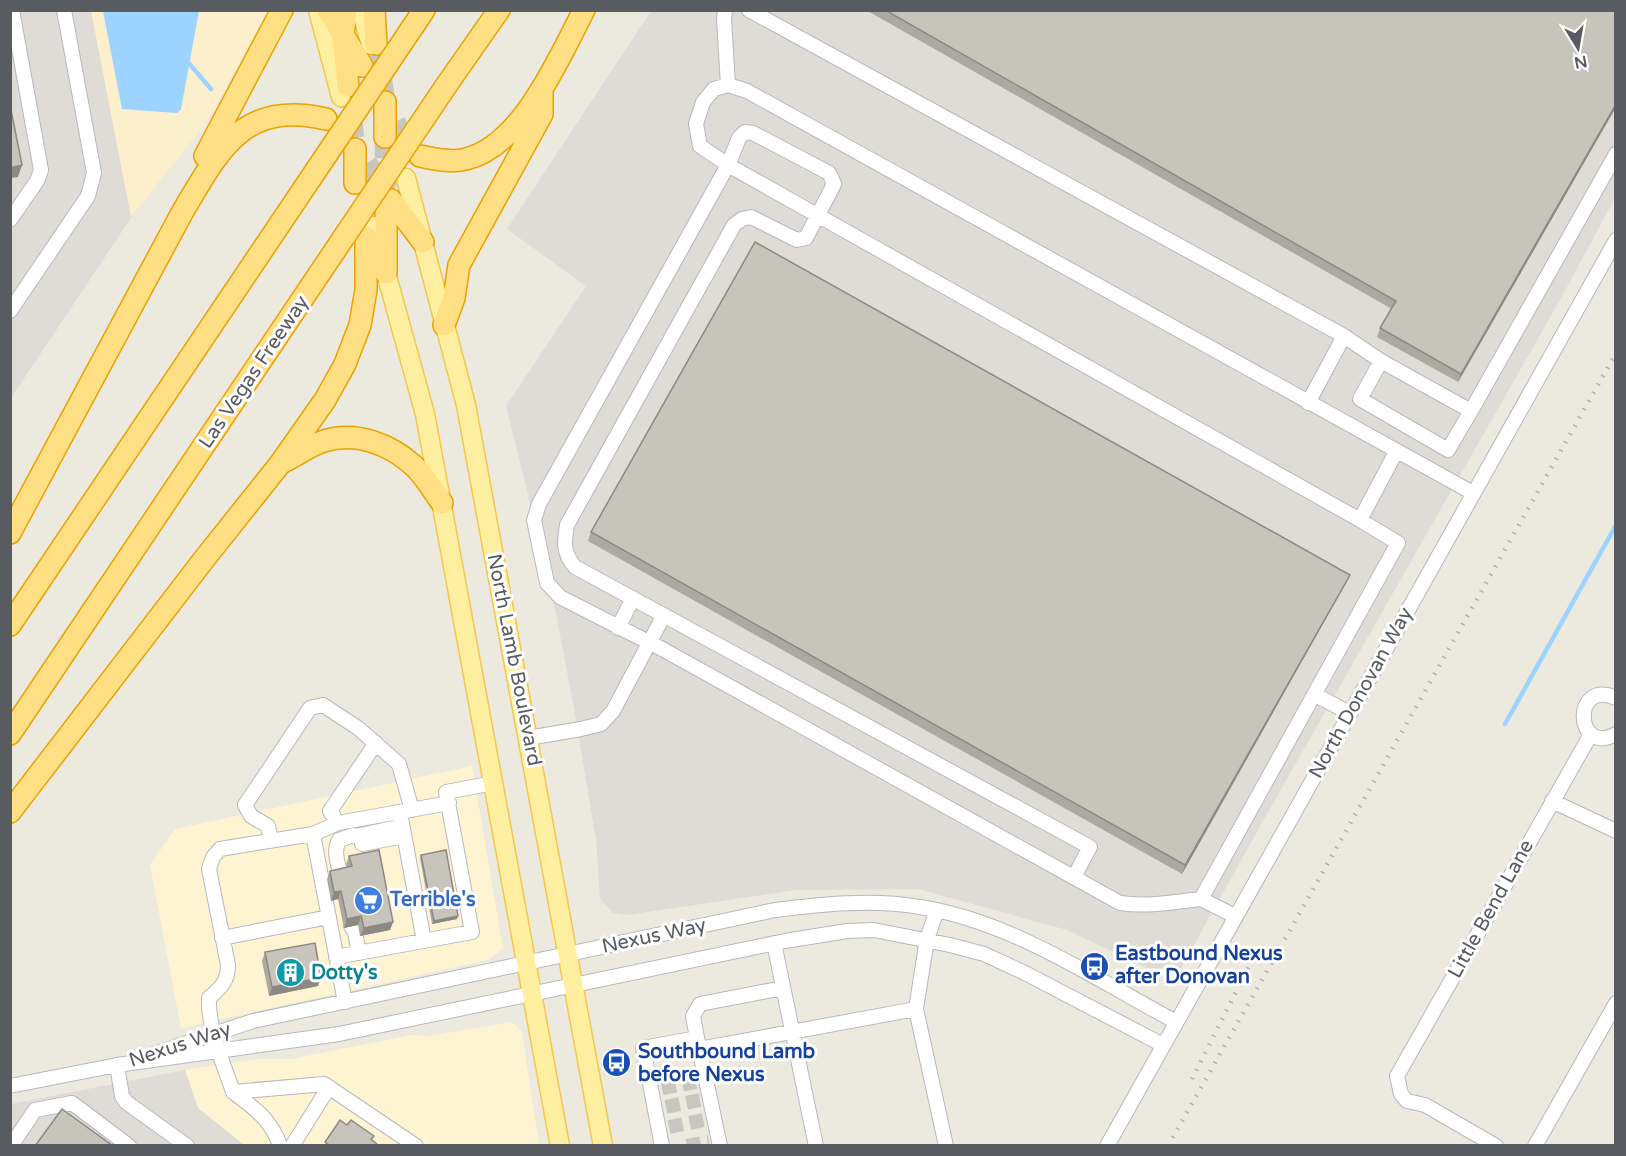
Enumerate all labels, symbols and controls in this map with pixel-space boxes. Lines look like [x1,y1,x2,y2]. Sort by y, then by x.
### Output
north arrow [1548,18,1608,78]
text: N [1572,51,1589,73]
street label: Las Vegas Freeway [194,291,314,453]
street label: North Lamb Boulevard [482,552,546,768]
street label: North Donovan Way [1304,603,1418,783]
street label: Little Bend Lane [1443,836,1539,982]
supermarket icon: Terrible's [353,884,385,916]
place label: Terrible's [389,888,476,912]
street label: Nexus Way [600,913,709,959]
place label: Eastbound Nexus after Donovan [1115,942,1283,989]
bus stop icon: Eastbound Nexus after Donovan [1078,950,1110,982]
building icon: Dotty's [274,957,306,989]
place label: Dotty's [311,961,378,985]
street label: Nexus Way [126,1017,234,1073]
place label: Southbound Lamb before Nexus [638,1040,816,1087]
bus stop icon: Southbound Lamb before Nexus [601,1047,633,1079]

